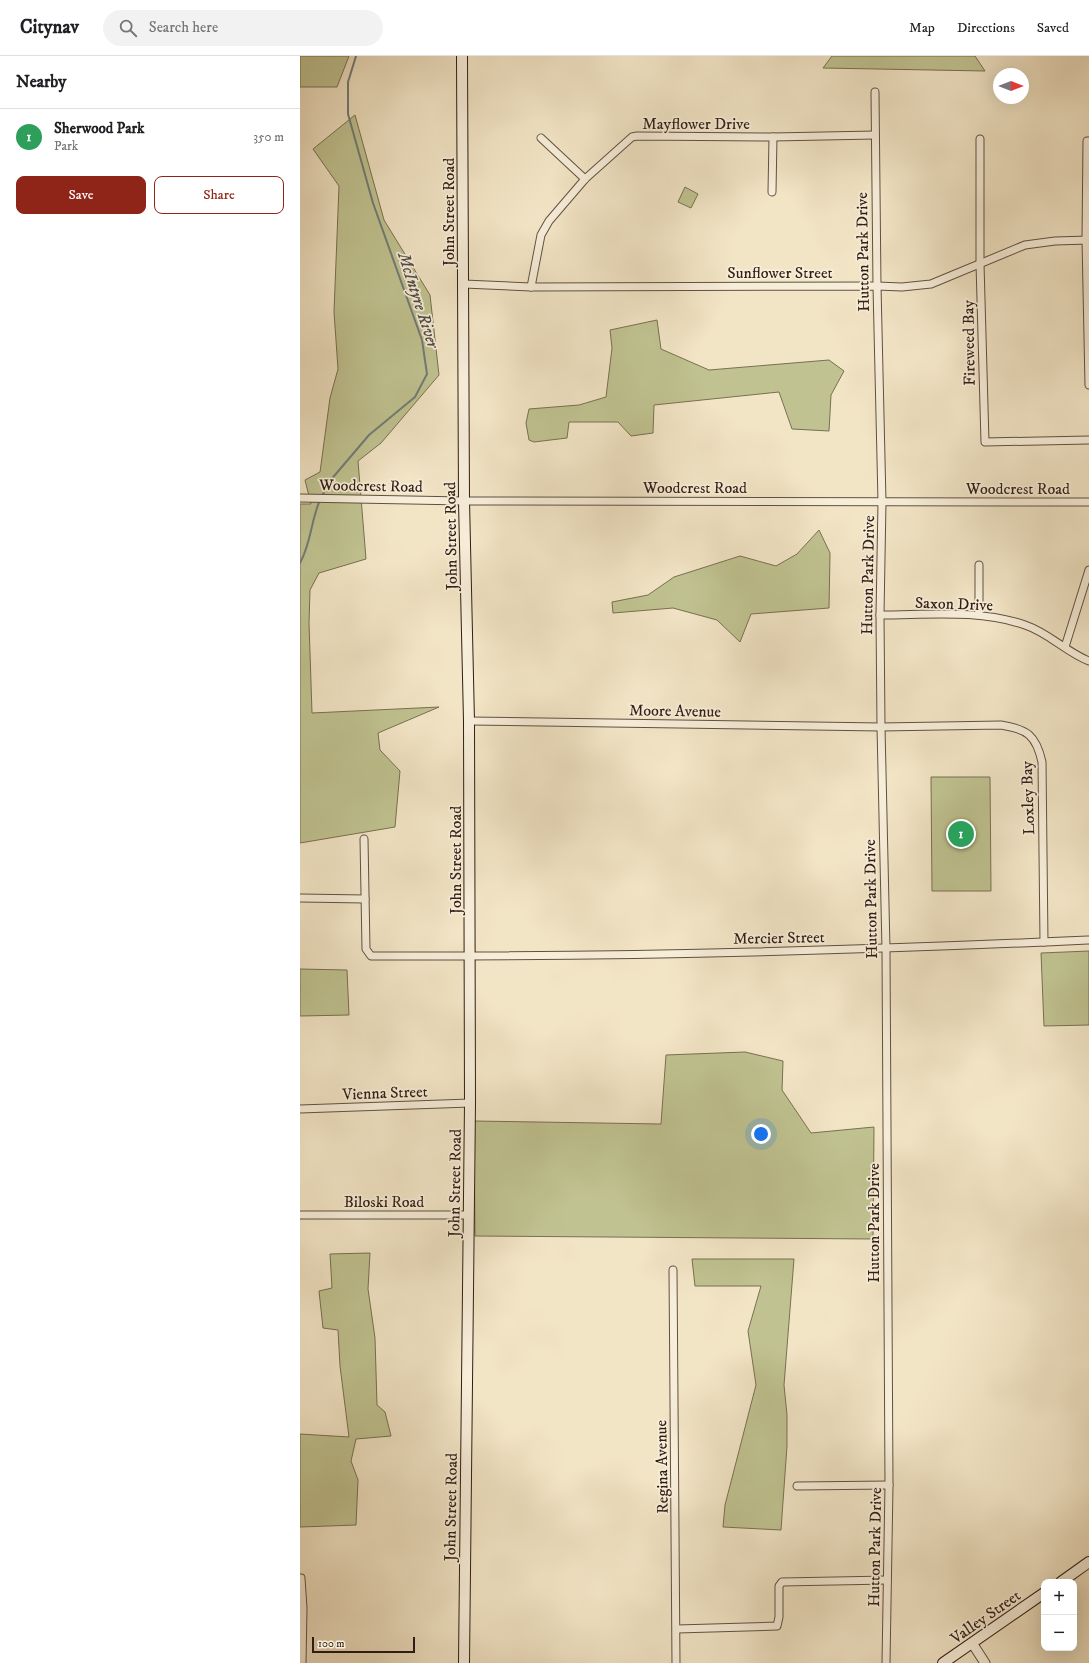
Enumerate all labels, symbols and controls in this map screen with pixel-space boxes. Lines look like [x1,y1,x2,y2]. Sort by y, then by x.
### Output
search box [103,10,383,46]
text: Citynav [20,16,79,39]
icon: search [117,17,139,39]
text: Search here [149,18,218,37]
text: Map [909,19,935,37]
text: Directions [957,19,1015,37]
text: Saved [1037,19,1069,37]
north arrow [993,68,1029,104]
text: Nearby [16,71,66,93]
street label: Mayflower Drive [642,114,750,134]
text: Sherwood Park [54,119,145,138]
text: 1 [27,129,31,145]
text: 350 m [253,129,284,145]
text: Park [54,138,78,154]
street label: John Street Road [439,158,459,268]
button: Save [16,176,146,214]
button: Share [154,176,284,214]
street label: Hutton Park Drive [852,192,874,312]
water label: McIntyre River [392,249,444,353]
street label: Sunflower Street [727,263,833,283]
street label: Fireweed Bay [958,300,980,386]
street label: Woodcrest Road [318,475,423,497]
street label: Woodcrest Road [642,478,747,498]
street label: Woodcrest Road [965,479,1070,499]
street label: John Street Road [440,482,462,592]
street label: Hutton Park Drive [857,515,879,635]
street label: Saxon Drive [915,593,994,615]
street label: Moore Avenue [629,700,722,722]
street label: Loxley Bay [1017,760,1039,835]
street label: John Street Road [446,806,466,916]
pin: 1 [948,819,974,849]
street label: Hutton Park Drive [860,839,882,959]
street label: Mercier Street [733,927,825,949]
street label: Vienna Street [341,1082,428,1105]
your location [751,1124,771,1144]
street label: John Street Road [444,1129,466,1239]
street label: Hutton Park Drive [864,1163,884,1283]
street label: Biloski Road [344,1192,424,1212]
street label: Regina Avenue [651,1420,673,1514]
street label: John Street Road [440,1453,462,1563]
street label: Hutton Park Drive [864,1487,886,1607]
map controls [1041,1579,1077,1651]
button: + [1041,1579,1077,1615]
street label: Valley Street [946,1585,1024,1649]
button: − [1041,1615,1077,1651]
scale bar [312,1635,415,1654]
text: 100 m [318,1637,344,1651]

